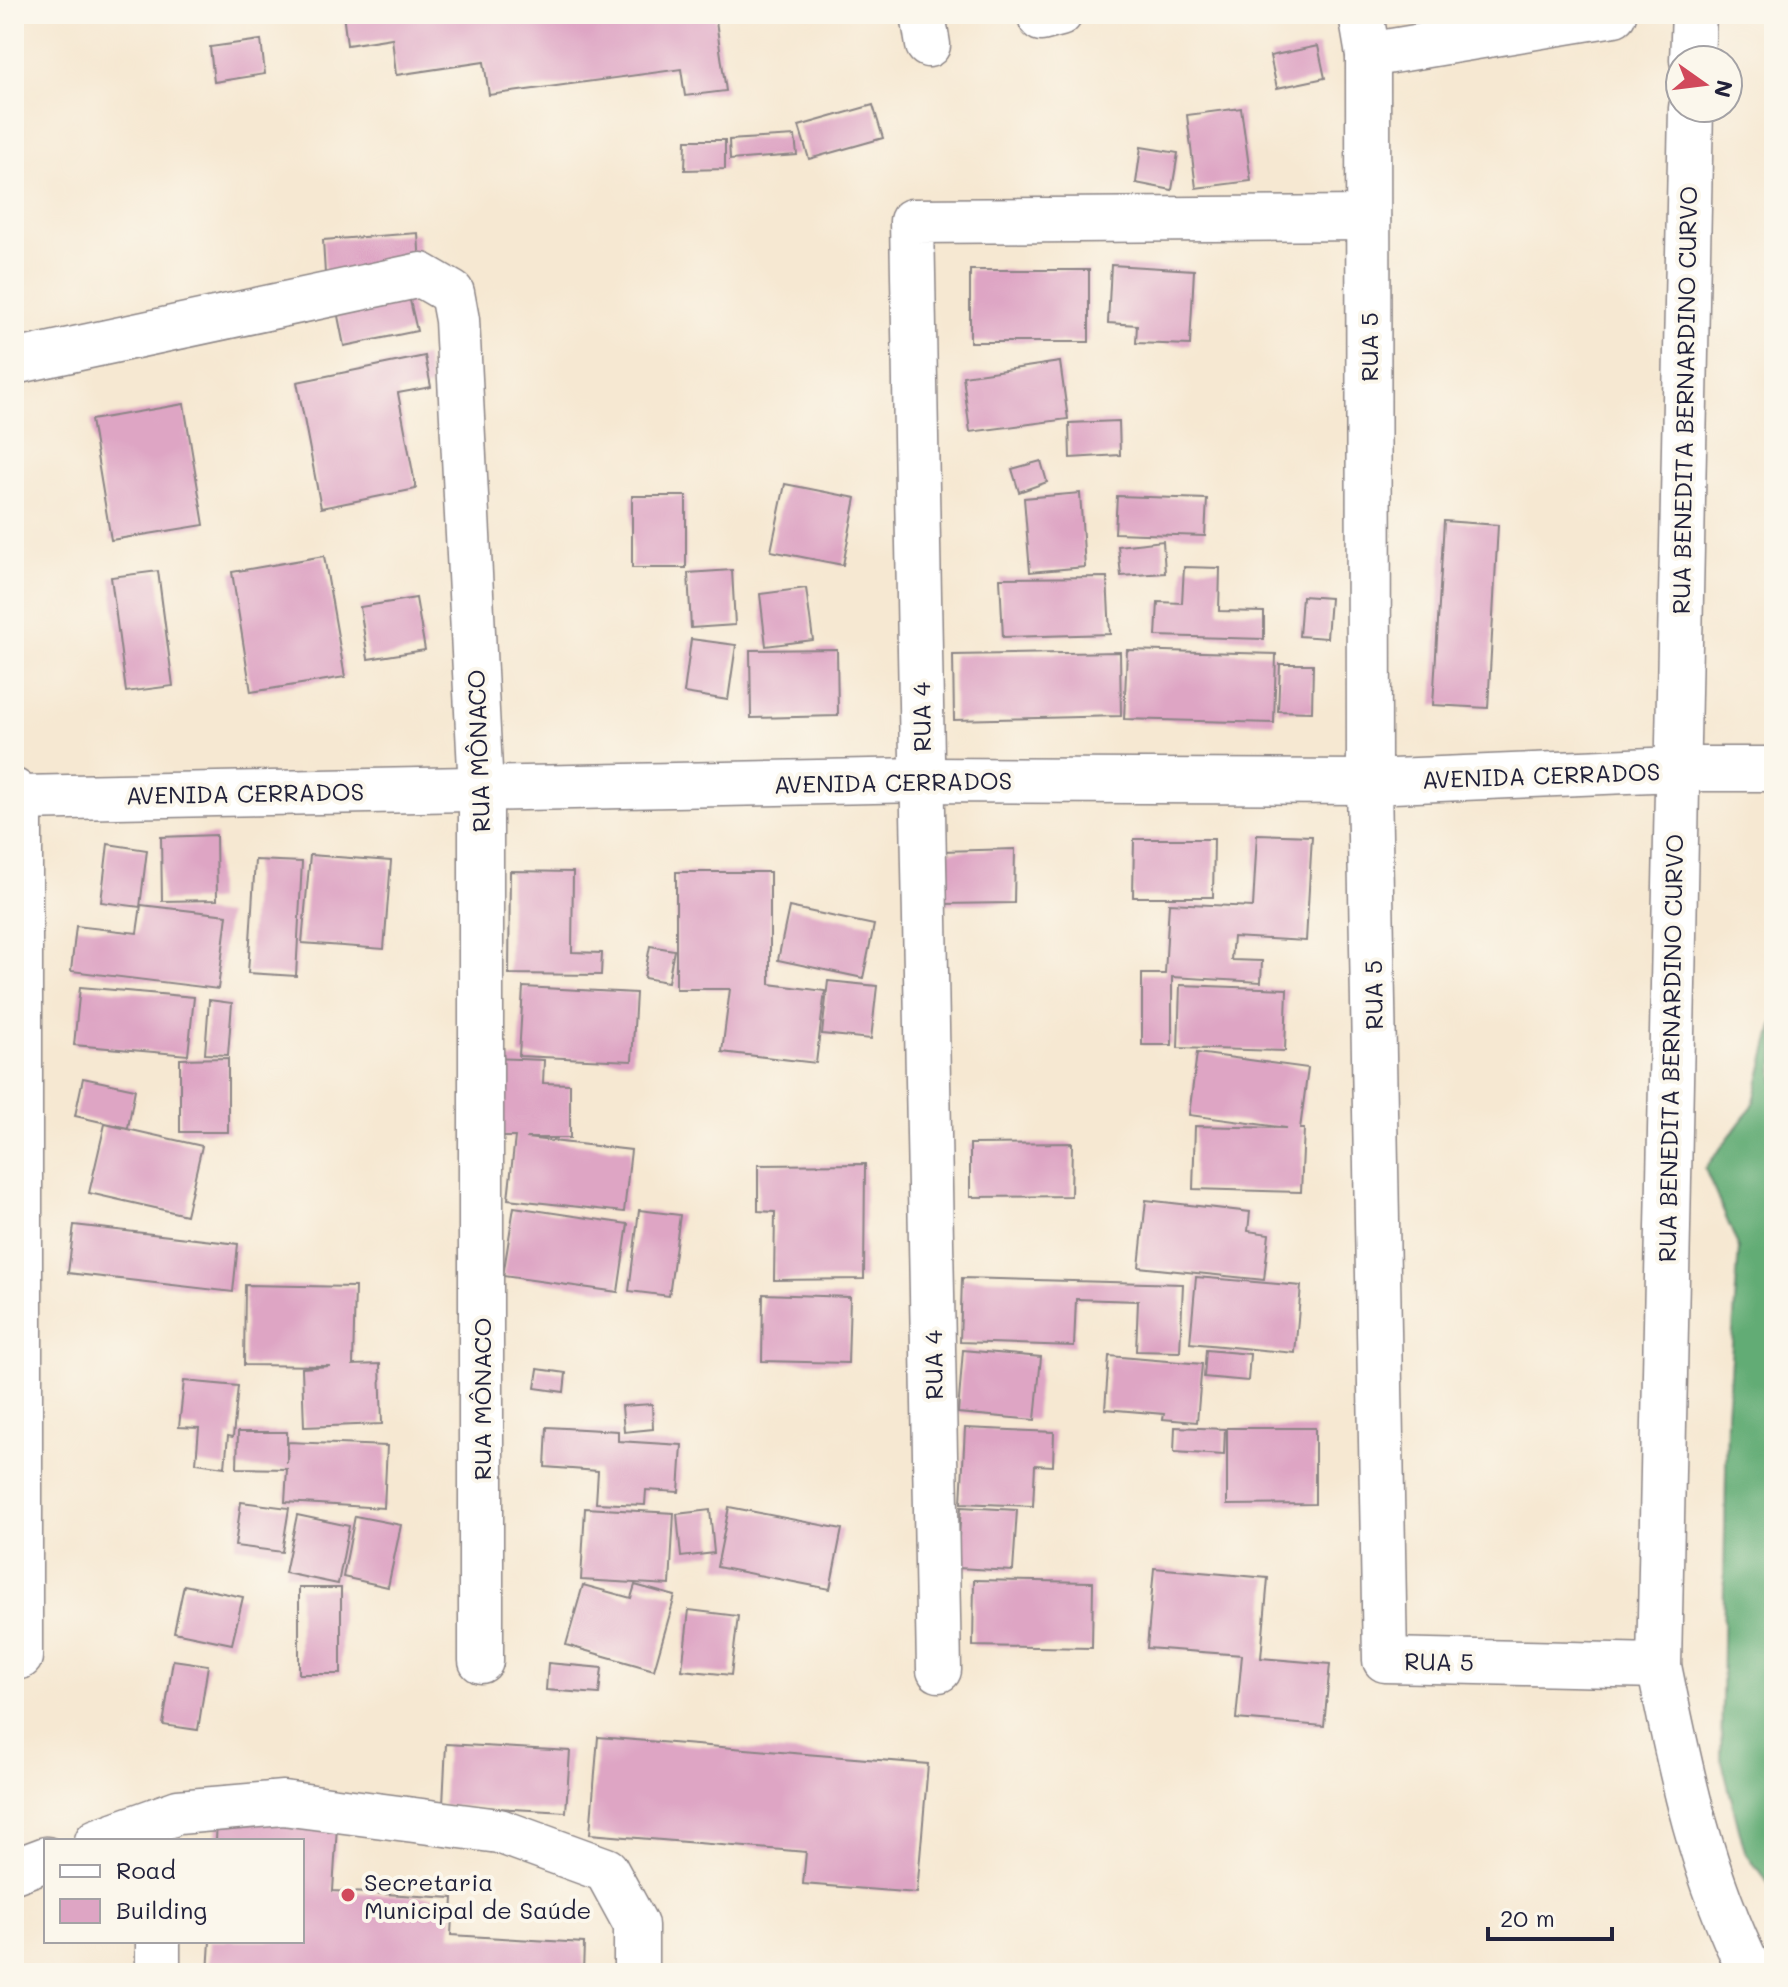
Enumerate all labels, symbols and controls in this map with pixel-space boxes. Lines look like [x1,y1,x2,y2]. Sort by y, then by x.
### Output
north arrow [1664,44,1744,124]
text: N [1708,77,1740,101]
street label: RUA BENEDITA BERNARDINO CURVO [1665,185,1703,615]
street label: RUA 5 [1353,312,1384,382]
street label: RUA MÔNACO [460,669,496,833]
street label: RUA 4 [905,682,937,752]
street label: AVENIDA CERRADOS [1421,755,1661,795]
street label: AVENIDA CERRADOS [774,764,1012,800]
street label: AVENIDA CERRADOS [126,775,364,811]
street label: RUA BENEDITA BERNARDINO CURVO [1651,833,1689,1263]
street label: RUA 5 [1357,960,1389,1030]
street label: RUA MÔNACO [466,1318,497,1480]
street label: RUA 4 [917,1330,949,1400]
street label: RUA 5 [1404,1645,1474,1677]
legend [44,1839,304,1943]
text: Road [116,1854,176,1885]
place label: Secretaria Municipal de Saúde [364,1866,591,1925]
marker: Secretaria Municipal de Saúde [339,1886,357,1904]
scale bar [1488,1891,1612,1941]
text: Building [116,1894,207,1925]
text: 20 m [1500,1902,1555,1933]

